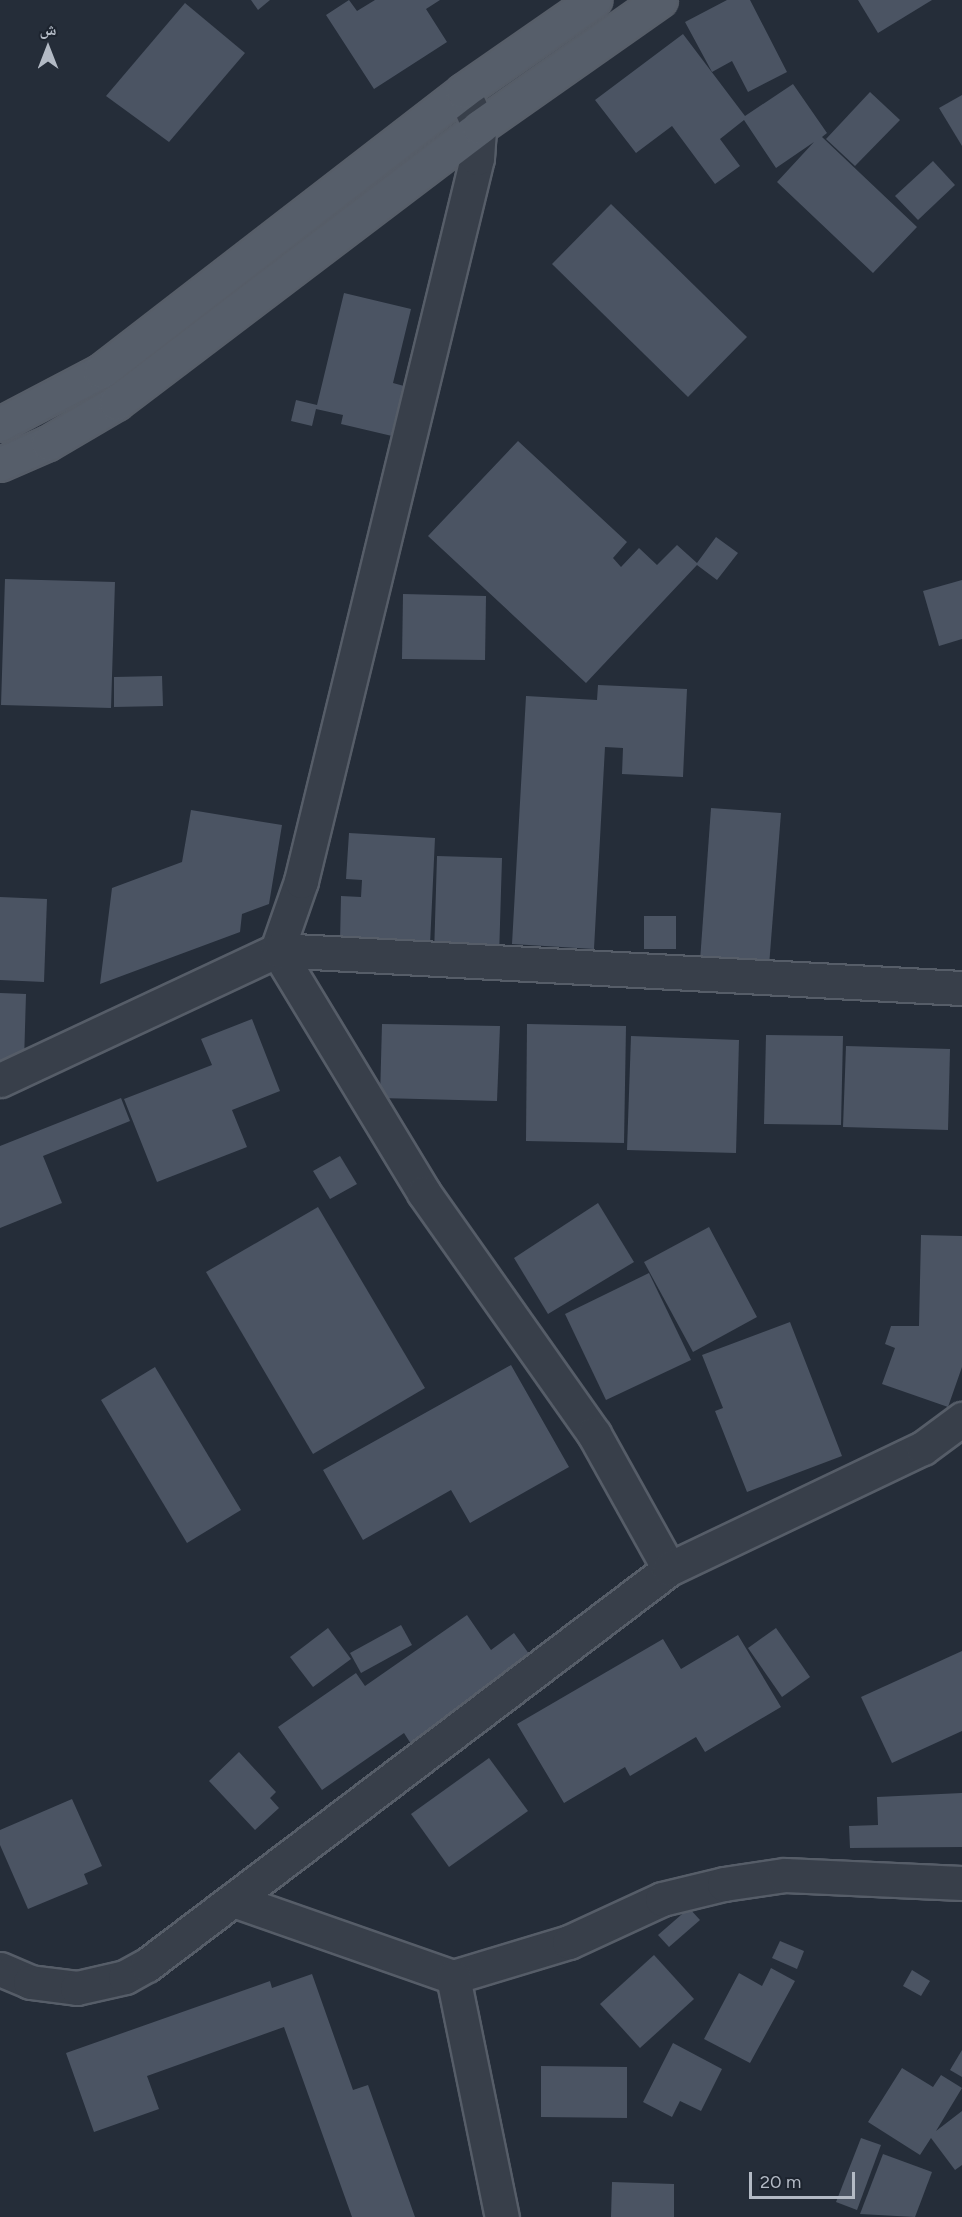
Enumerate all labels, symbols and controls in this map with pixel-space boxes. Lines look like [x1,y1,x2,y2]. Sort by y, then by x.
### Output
north arrow [18,18,78,78]
text: ش [40,20,56,39]
scale bar [752,2160,858,2198]
text: 20 m [760,2171,801,2193]

